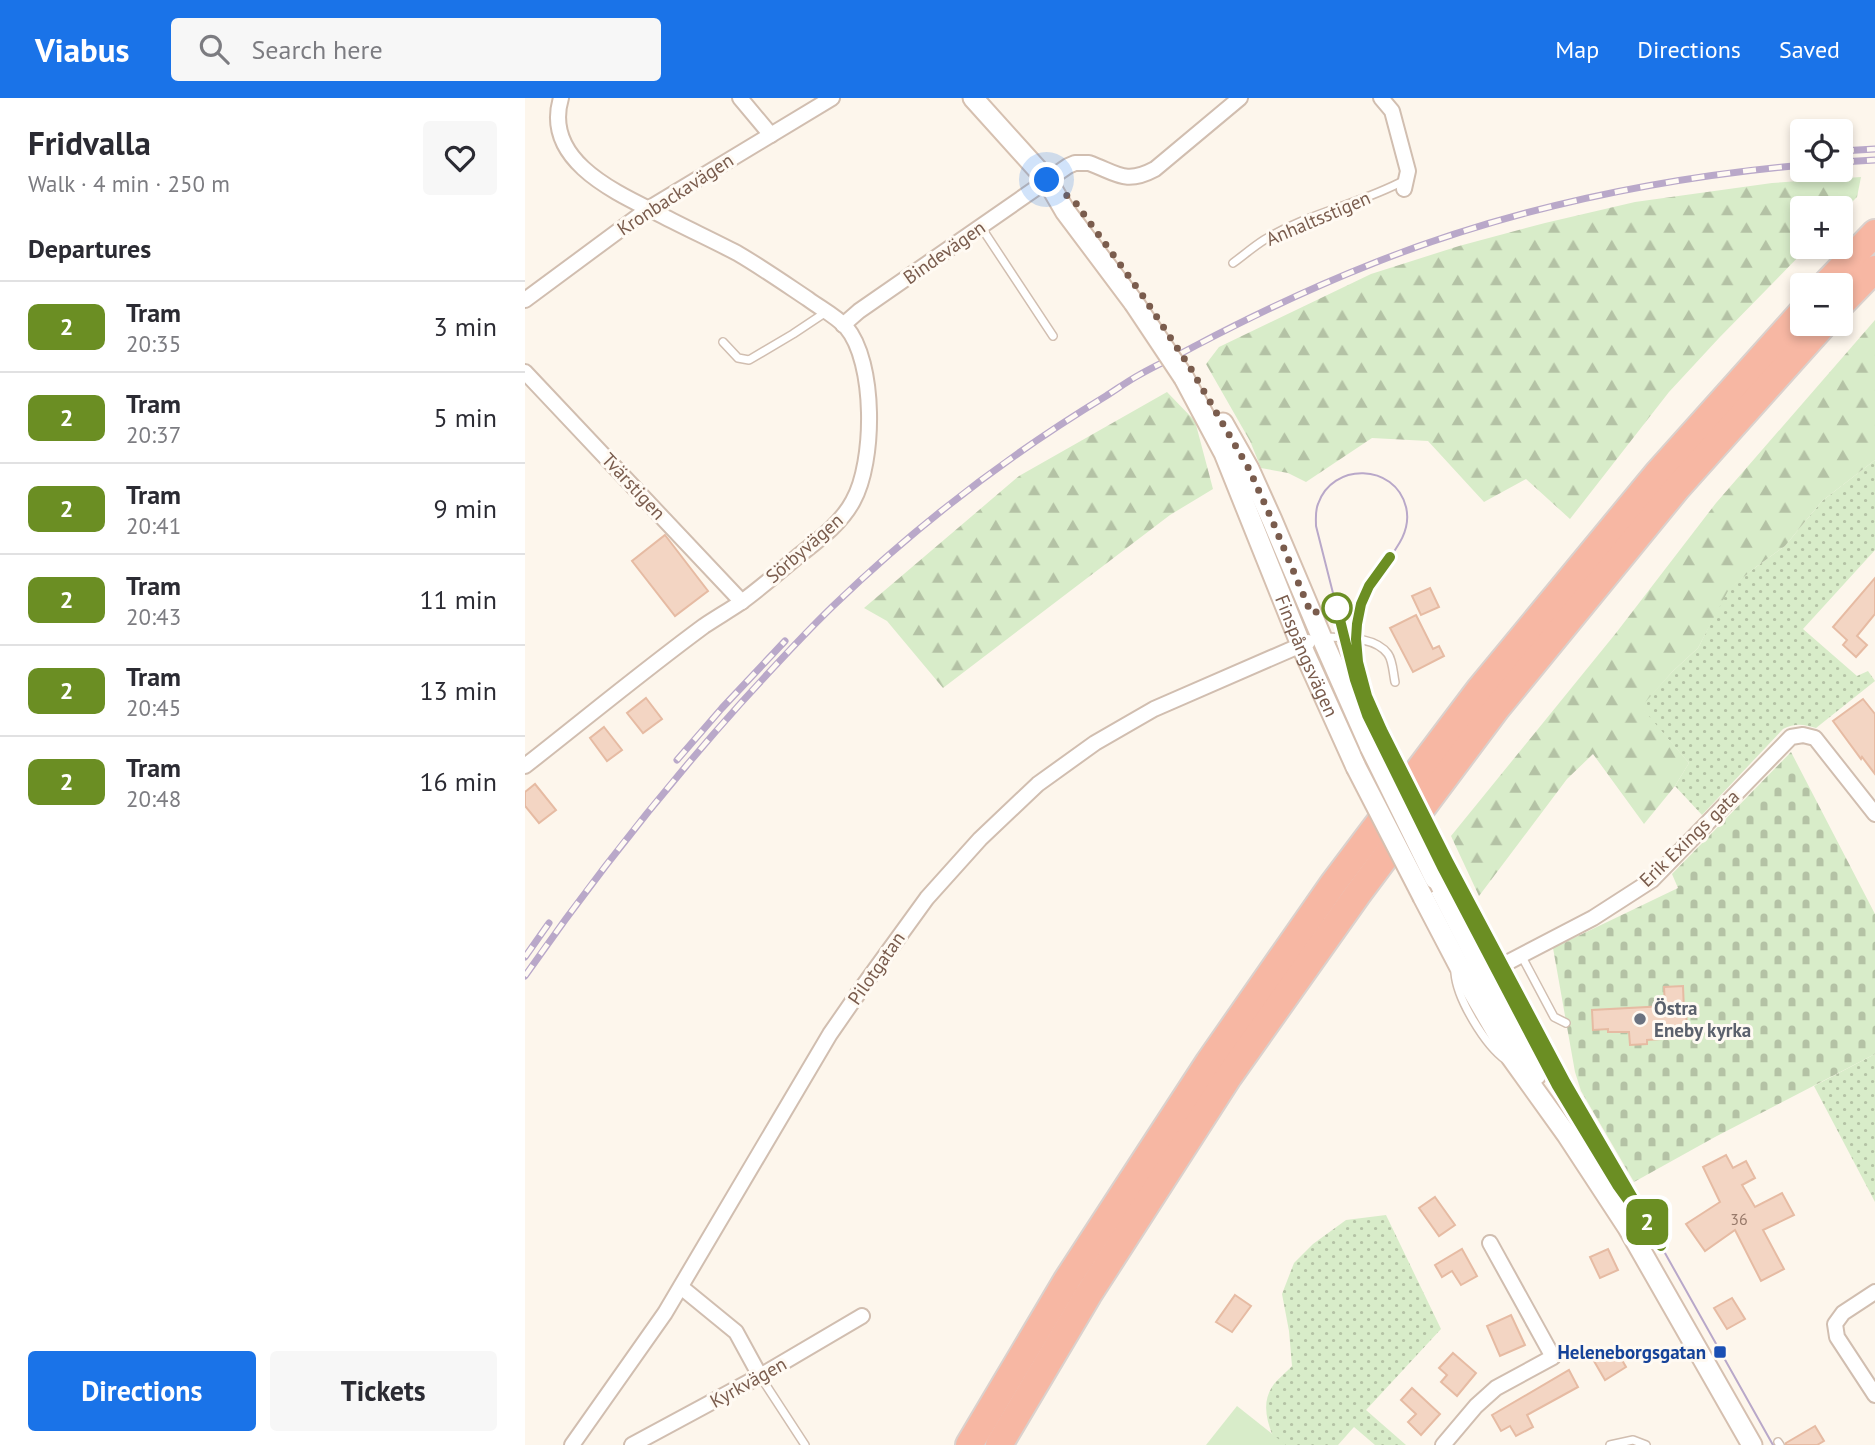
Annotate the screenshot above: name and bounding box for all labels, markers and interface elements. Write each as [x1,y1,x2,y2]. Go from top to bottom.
search box [171,18,661,81]
text: Viabus [35,28,129,71]
icon: search [195,30,233,68]
text: Search here [251,33,383,66]
text: Map [1555,34,1599,65]
text: Directions [1637,34,1741,65]
text: Saved [1779,34,1840,65]
map controls [1790,119,1853,336]
button: locate [1790,119,1853,182]
text: Fridvalla [28,121,151,164]
button: heart [423,121,497,195]
street label: Kronbackavägen [612,148,738,240]
your location [1029,162,1064,197]
text: Walk · 4 min · 250 m [28,169,230,198]
street label: Anhaltsstigen [1262,185,1374,251]
button: + [1790,196,1853,259]
street label: Bindevägen [898,215,990,289]
text: Departures [28,232,151,265]
button: − [1790,273,1853,336]
text: Tram [126,296,181,329]
text: 3 min [434,310,497,343]
text: 2 [60,311,73,342]
text: 20:35 [126,329,181,358]
text: Tram [126,387,181,420]
text: 5 min [434,401,497,434]
text: 2 [60,402,73,433]
text: 20:37 [126,420,181,449]
street label: Tvärstigen [597,447,671,525]
text: Tram [126,478,181,511]
text: 9 min [434,492,497,525]
text: 2 [60,493,73,524]
street label: Sörbyvägen [760,508,848,588]
text: 20:41 [126,511,181,540]
text: Tram [126,569,181,602]
text: 11 min [419,583,497,616]
text: 2 [60,584,73,615]
street label: Finspångsvägen [1270,591,1344,720]
unlabelled marker [1322,593,1352,623]
text: 20:43 [126,602,181,631]
text: Tram [126,660,181,693]
text: 13 min [419,674,497,707]
text: 2 [60,675,73,706]
text: 20:45 [126,693,181,722]
text: Tram [126,751,181,784]
text: 16 min [419,765,497,798]
text: 2 [60,766,73,797]
text: 20:48 [126,784,181,813]
street label: Erik Exings gata [1634,784,1744,892]
street label: Pilotgatan [842,927,910,1009]
place label: Östra Eneby kyrka [1654,996,1751,1042]
marker: Östra Eneby kyrka [1632,1011,1648,1027]
line badge: 2 [1624,1199,1670,1245]
text: 2 [1640,1206,1654,1237]
house number: 36 [1730,1209,1748,1229]
place label: Heleneborgsgatan [1557,1340,1706,1364]
marker: Heleneborgsgatan [1712,1344,1728,1360]
button: Directions [28,1351,256,1431]
button: Tickets [270,1351,497,1431]
street label: Kyrkvägen [706,1351,790,1413]

